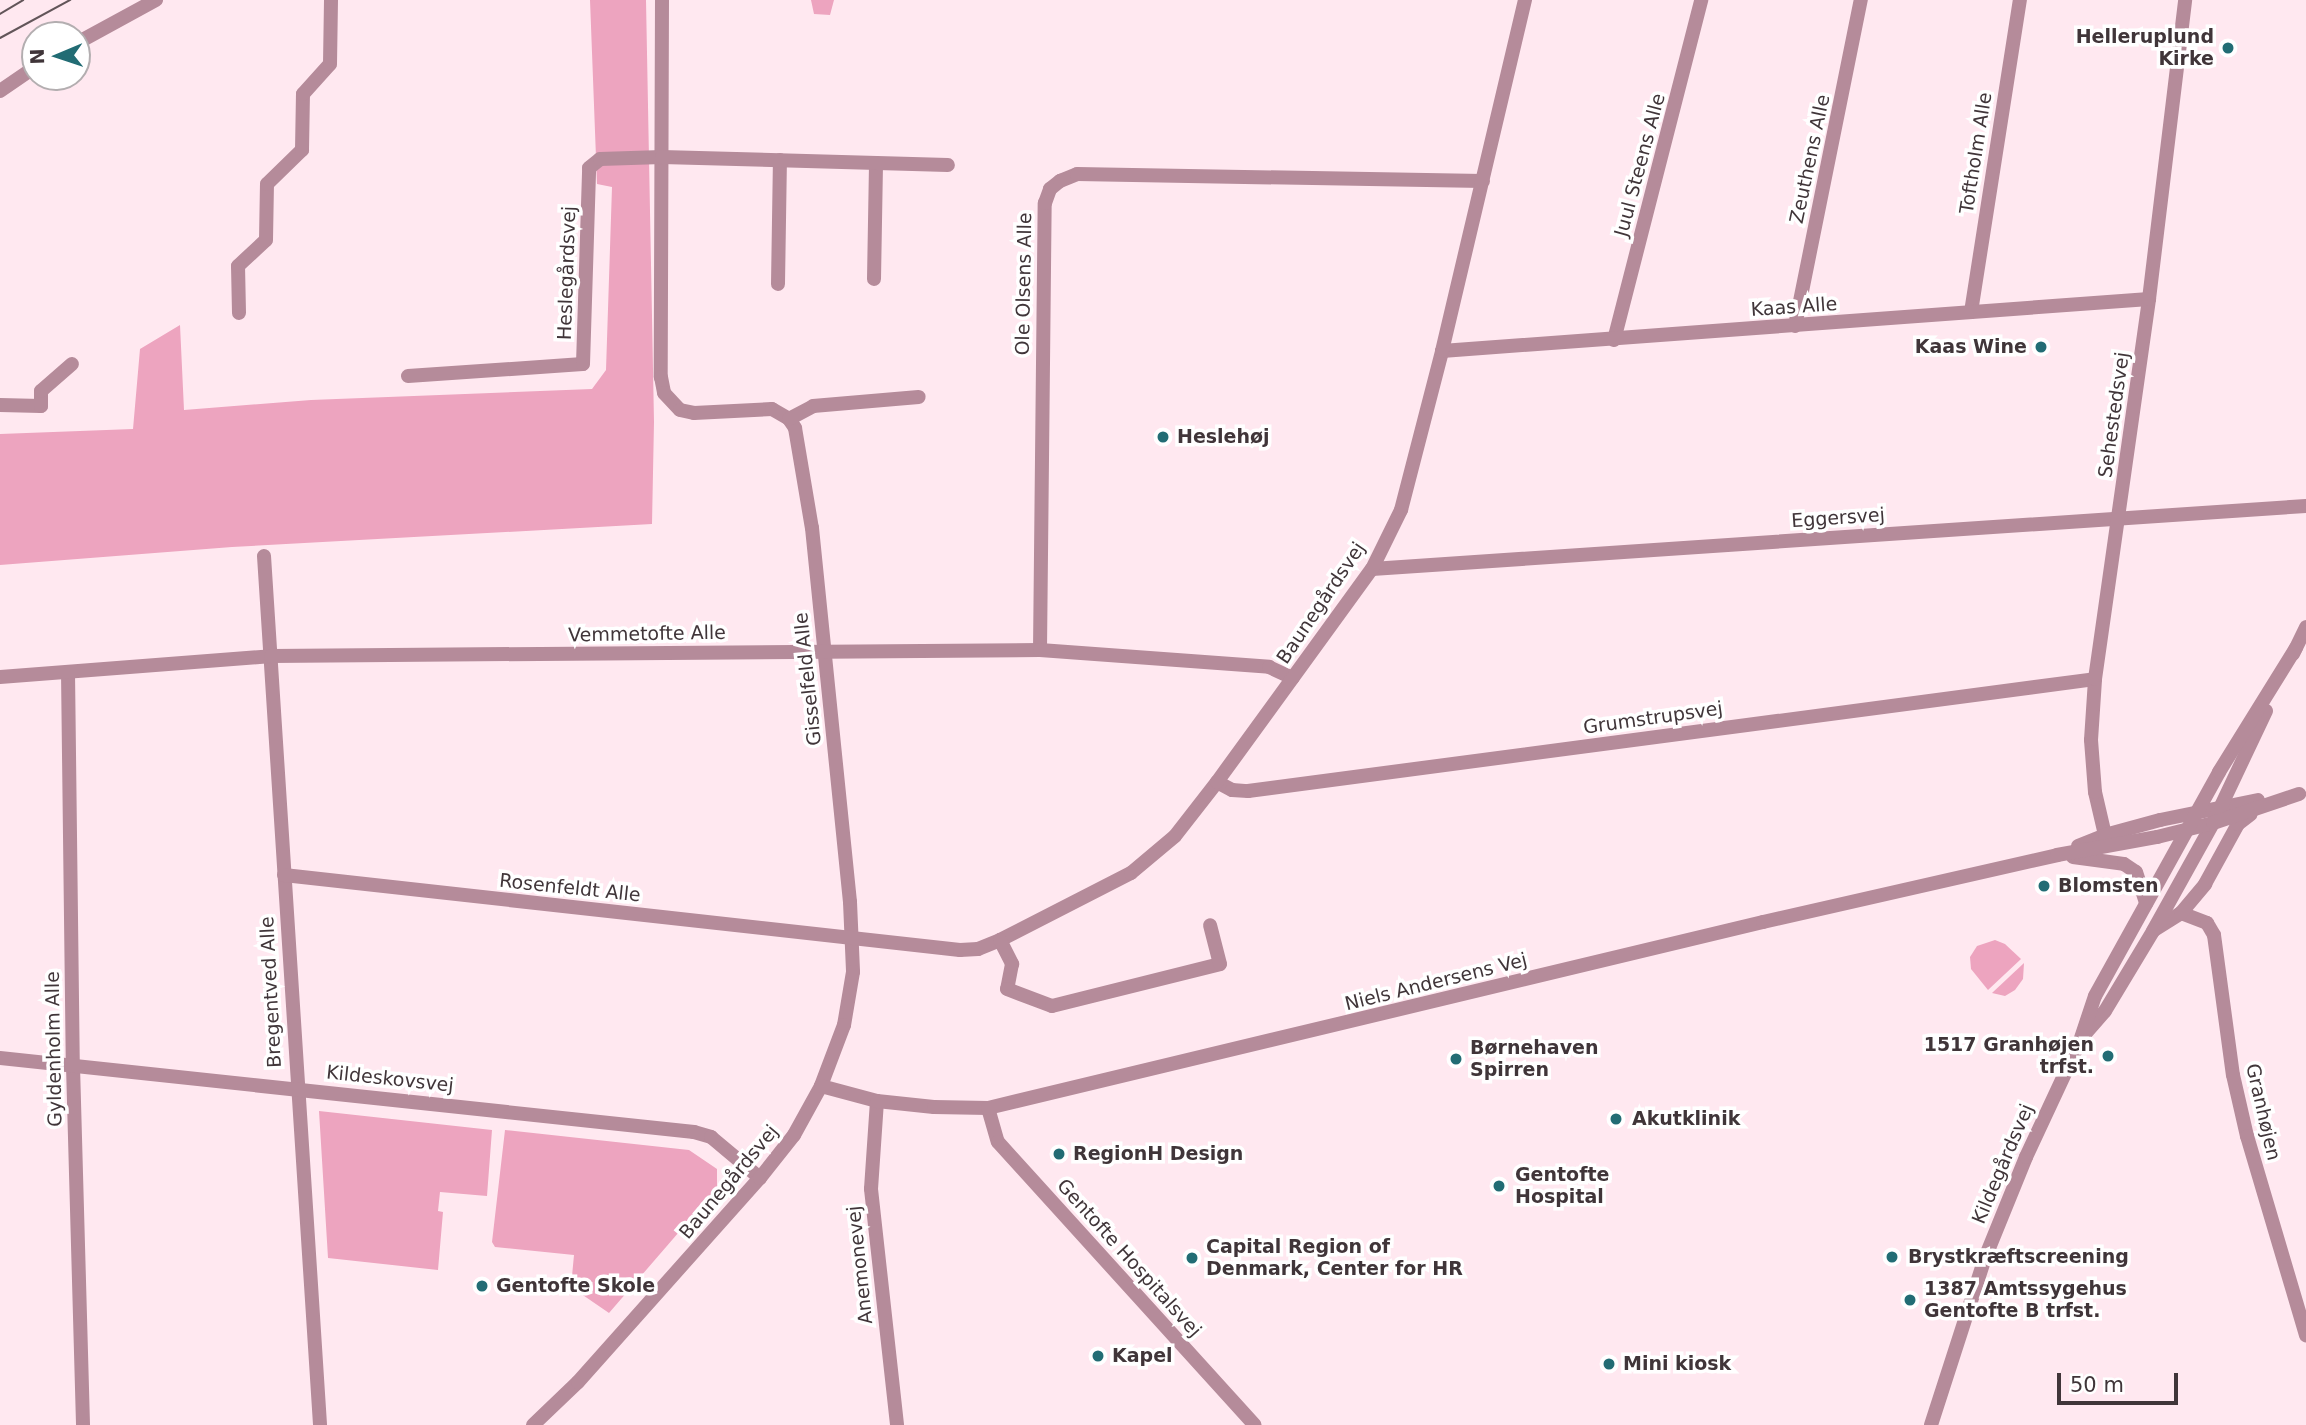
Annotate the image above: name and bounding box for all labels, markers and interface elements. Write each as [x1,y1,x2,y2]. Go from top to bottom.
north arrow [21,21,91,91]
place label: Helleruplund Kirke [2076,26,2214,70]
marker: Helleruplund Kirke [2220,40,2236,56]
text: N [26,48,48,65]
street label: Juul Steens Alle [1610,91,1670,239]
street label: Toftholm Alle [1955,91,1997,215]
street label: Zeuthens Alle [1785,92,1835,226]
street label: Heslegårdsvej [553,206,581,340]
street label: Ole Olsens Alle [1011,212,1037,356]
street label: Kaas Alle [1750,293,1838,321]
place label: Kaas Wine [1915,336,2027,358]
marker: Kaas Wine [2033,339,2049,355]
street label: Sehestedsvej [2094,351,2134,479]
place label: Heslehøj [1177,426,1270,448]
marker: Heslehøj [1155,429,1171,445]
street label: Eggersvej [1790,503,1886,533]
street label: Baunegårdsvej [1272,538,1370,668]
street label: Gisselfeld Alle [790,611,826,747]
street label: Vemmetofte Alle [568,621,726,647]
street label: Grumstrupsvej [1582,697,1724,739]
street label: Rosenfeldt Alle [498,869,642,907]
place label: Blomsten [2058,875,2159,897]
marker: Blomsten [2036,878,2052,894]
street label: Bregentved Alle [256,916,286,1068]
street label: Niels Andersens Vej [1342,948,1530,1016]
street label: Gyldenholm Alle [41,971,67,1127]
place label: 1517 Granhøjen trfst. [1924,1034,2094,1078]
place label: Børnehaven Spirren [1470,1037,1598,1081]
marker: 1517 Granhøjen trfst. [2100,1048,2116,1064]
marker: Børnehaven Spirren [1448,1051,1464,1067]
street label: Kildeskovsvej [325,1061,455,1097]
street label: Granhøjen [2241,1061,2285,1163]
street label: Kildegårdsvej [1967,1101,2039,1227]
place label: Akutklinik [1632,1108,1740,1130]
marker: Akutklinik [1606,1109,1626,1129]
street label: Baunegårdsvej [675,1120,783,1244]
place label: RegionH Design [1073,1143,1243,1165]
marker: RegionH Design [1051,1146,1067,1162]
place label: Gentofte Hospital [1515,1164,1609,1208]
street label: Gentofte Hospitalsvej [1052,1174,1206,1342]
marker: Gentofte Hospital [1489,1176,1509,1196]
street label: Anemonevej [842,1205,878,1325]
place label: Capital Region of Denmark, Center for HR [1206,1236,1463,1280]
place label: Brystkræftscreening [1908,1246,2129,1268]
marker: Brystkræftscreening [1882,1247,1902,1267]
marker: Capital Region of Denmark, Center for HR [1184,1250,1200,1266]
place label: Gentofte Skole [496,1275,655,1297]
marker: Gentofte Skole [474,1278,490,1294]
place label: 1387 Amtssygehus Gentofte B trfst. [1924,1278,2127,1322]
marker: 1387 Amtssygehus Gentofte B trfst. [1902,1292,1918,1308]
place label: Kapel [1112,1345,1173,1367]
marker: Kapel [1090,1348,1106,1364]
place label: Mini kiosk [1623,1353,1731,1375]
marker: Mini kiosk [1601,1356,1617,1372]
scale bar [2061,1358,2182,1402]
text: 50 m [2070,1373,2124,1397]

